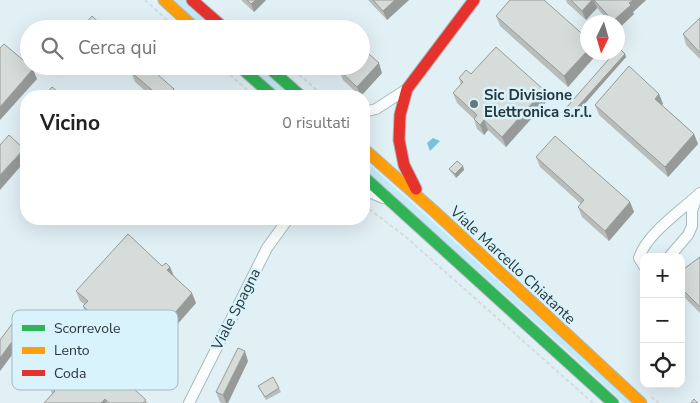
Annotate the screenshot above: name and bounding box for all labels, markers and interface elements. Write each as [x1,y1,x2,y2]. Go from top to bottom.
north arrow [580,15,625,60]
search box [20,20,370,75]
icon: search [38,34,66,62]
text: Cerca qui [78,35,157,61]
place label: Sic Divisione Elettronica s.r.l. [484,85,592,122]
marker: Sic Divisione Elettronica s.r.l. [468,98,480,110]
text: Vicino [40,109,100,137]
text: 0 risultati [282,112,350,134]
street label: Viale Marcello Chiatante [445,201,580,328]
map controls [640,253,685,388]
button: + [640,253,685,298]
street label: Viale Spagna [206,265,265,354]
button: − [640,298,685,343]
legend [12,310,178,390]
text: Scorrevole [54,319,120,338]
text: Lento [54,341,90,360]
button: locate [640,343,685,388]
text: Coda [54,364,86,383]

